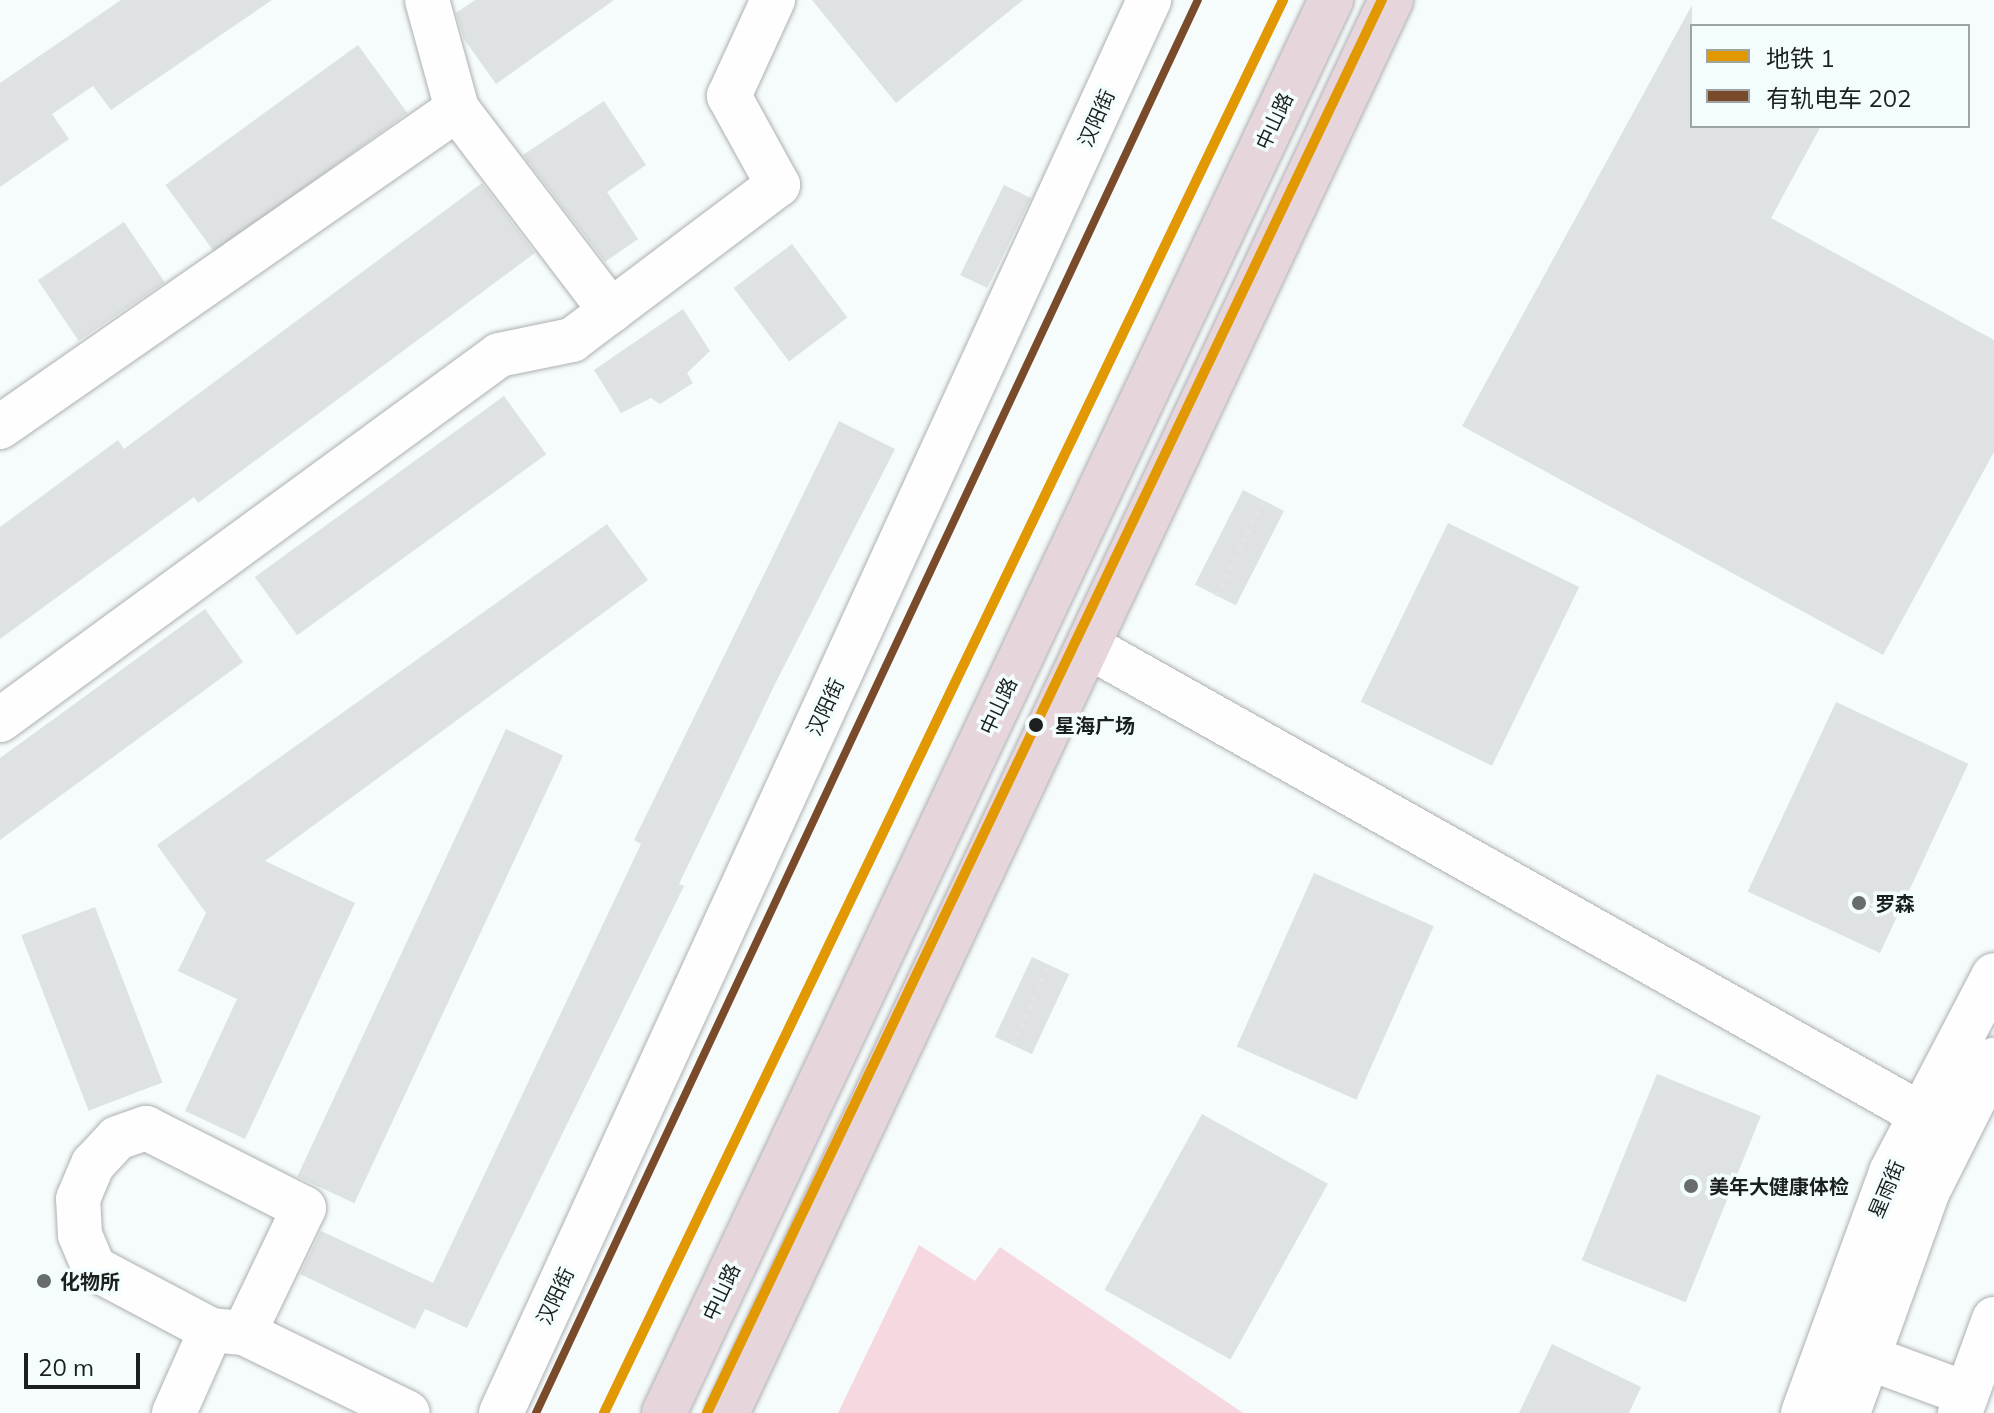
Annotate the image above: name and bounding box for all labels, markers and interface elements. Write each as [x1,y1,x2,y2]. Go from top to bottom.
legend [1690,24,1970,128]
text: 地铁 1 [1766,43,1835,73]
text: 有轨电车 202 [1766,83,1911,113]
street label: 汉阳街 [1073,86,1119,150]
street label: 中山路 [1250,89,1298,153]
street label: 中山路 [974,674,1022,738]
street label: 汉阳街 [801,675,849,739]
marker: 星海广场 [1024,713,1048,737]
place label: 星海广场 [1055,713,1135,737]
place label: 罗森 [1875,891,1915,915]
marker: 罗森 [1850,894,1868,912]
street label: 星雨街 [1863,1157,1909,1221]
place label: 美年大健康体检 [1709,1174,1849,1198]
marker: 美年大健康体检 [1680,1175,1702,1197]
street label: 中山路 [697,1260,745,1324]
street label: 汉阳街 [531,1264,579,1328]
place label: 化物所 [60,1269,120,1293]
marker: 化物所 [35,1272,53,1290]
scale bar [28,1337,144,1387]
text: 20 m [38,1352,94,1382]

